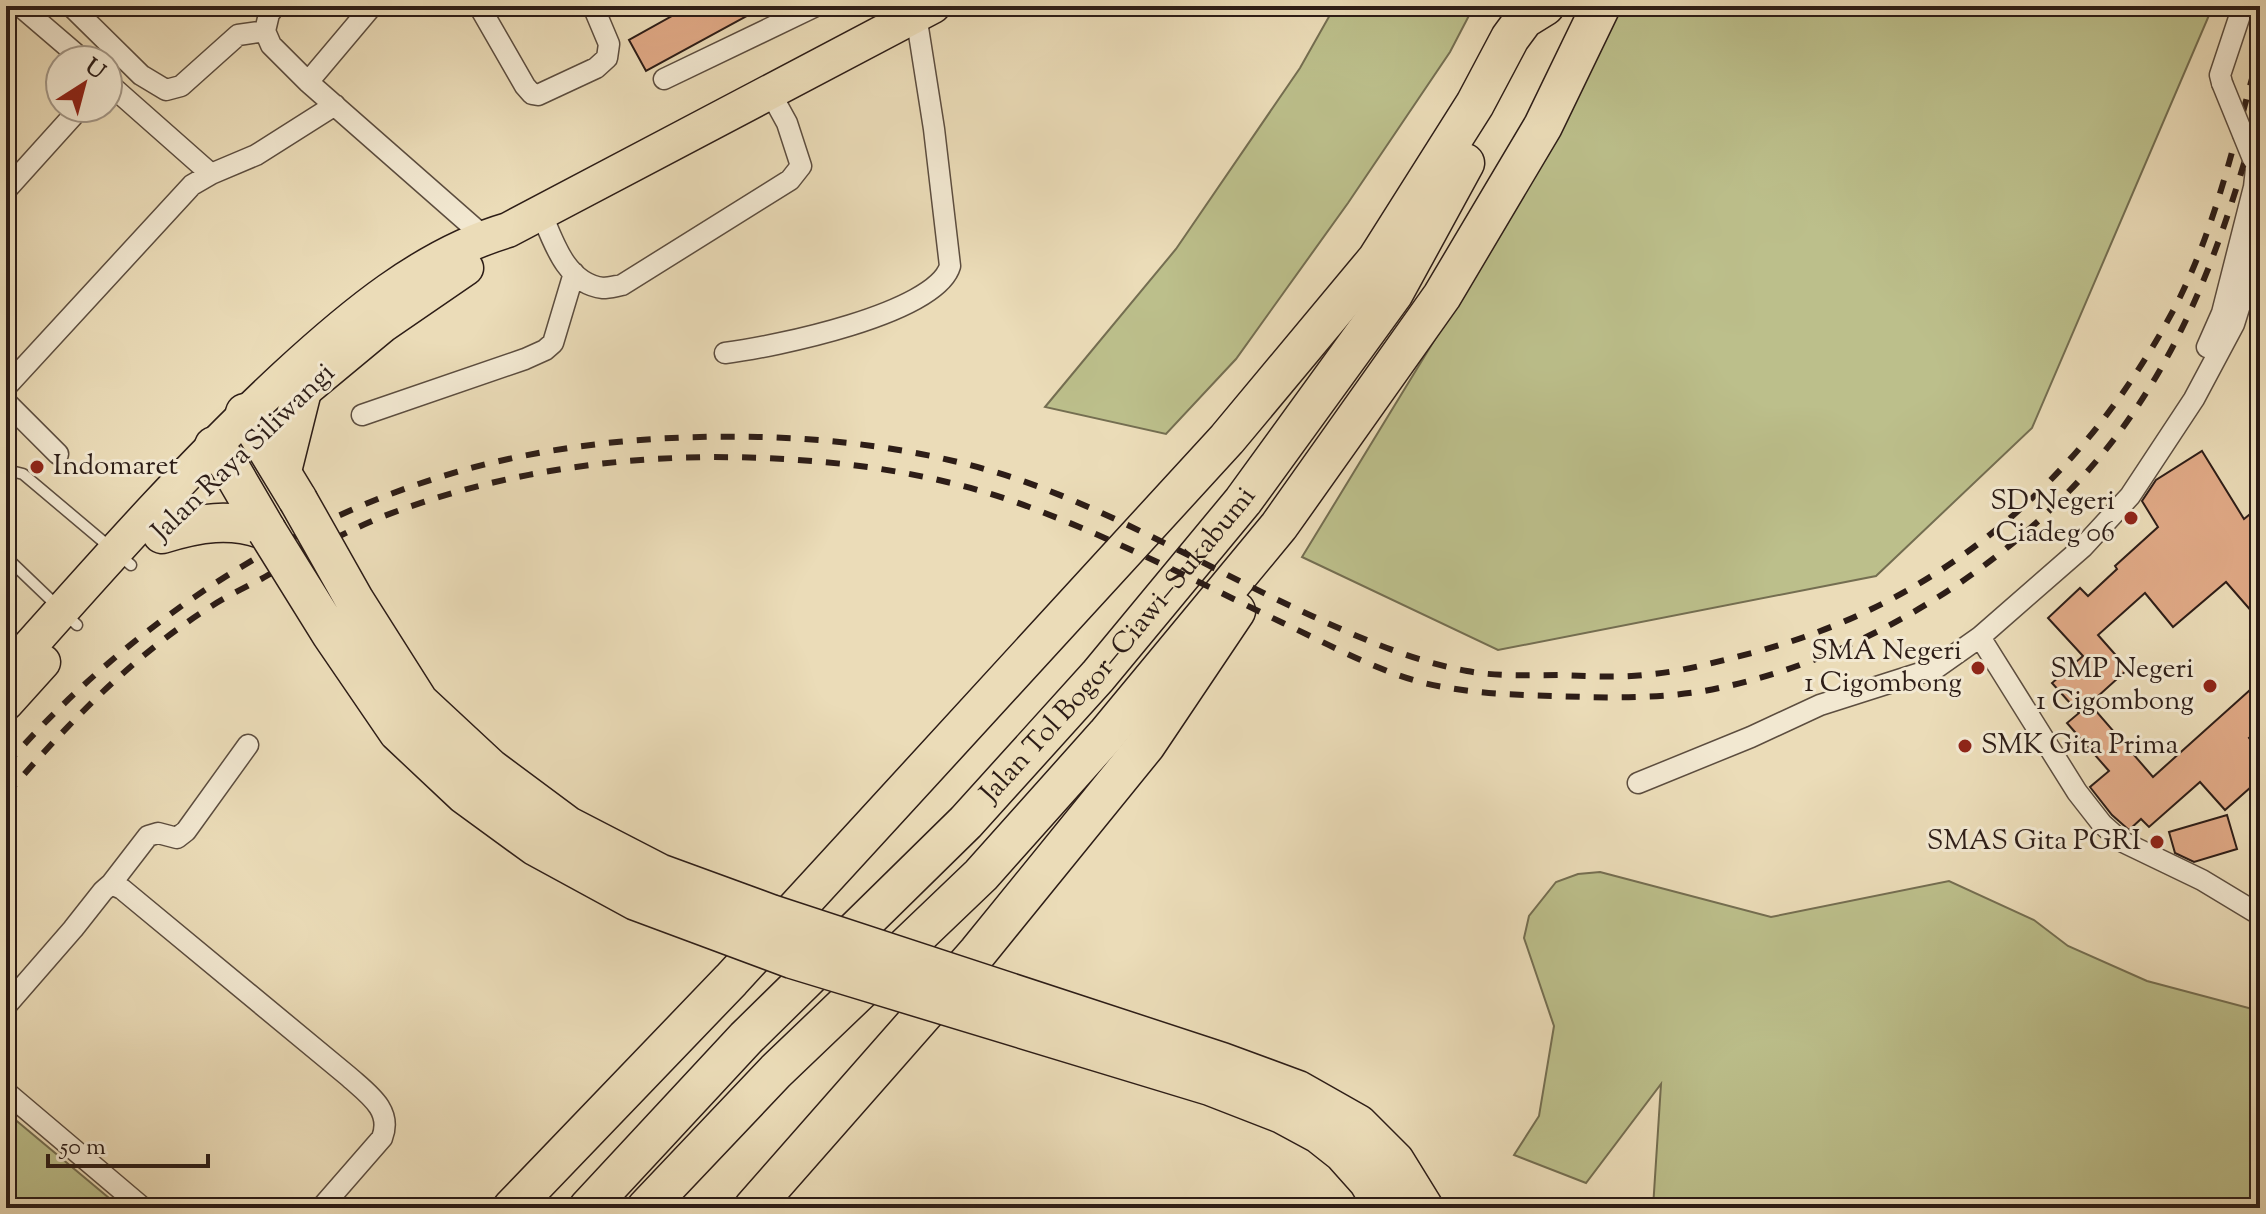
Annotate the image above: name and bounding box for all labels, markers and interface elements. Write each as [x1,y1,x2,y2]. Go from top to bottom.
north arrow [44,44,124,124]
text: U [77,52,111,88]
street label: Jalan Raya Siliwangi [142,355,345,553]
place label: Indomaret [53,447,178,487]
marker: Indomaret [28,458,46,476]
street label: Jalan Tol Bogor–Ciawi–Sukabumi [970,479,1266,814]
place label: SD Negeri Ciadeg 06 [1990,482,2115,554]
marker: SD Negeri Ciadeg 06 [2122,509,2140,527]
place label: SMA Negeri 1 Cigombong [1804,632,1962,704]
place label: SMP Negeri 1 Cigombong [2036,650,2194,722]
marker: SMA Negeri 1 Cigombong [1969,659,1987,677]
marker: SMP Negeri 1 Cigombong [2201,677,2219,695]
place label: SMK Gita Prima [1981,726,2178,766]
marker: SMK Gita Prima [1956,737,1974,755]
place label: SMAS Gita PGRI [1927,822,2141,862]
marker: SMAS Gita PGRI [2148,833,2166,851]
scale bar [48,1118,208,1168]
text: 50 m [58,1131,106,1165]

